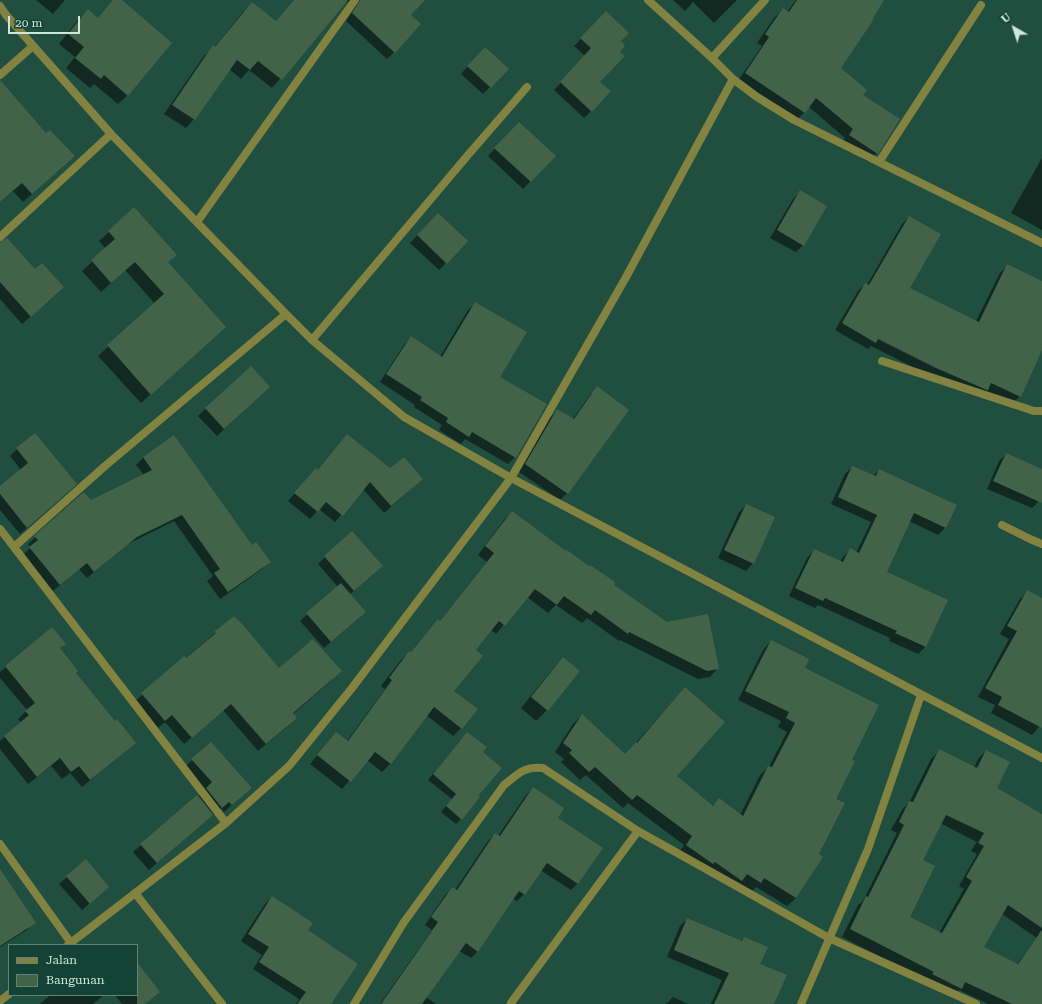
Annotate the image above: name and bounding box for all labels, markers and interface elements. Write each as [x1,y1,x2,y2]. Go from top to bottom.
scale bar [10,8,82,34]
north arrow [994,8,1034,48]
text: U [999,11,1014,26]
text: 20 m [15,16,42,30]
legend [8,944,138,996]
text: Jalan [46,953,77,967]
text: Bangunan [46,973,105,987]

